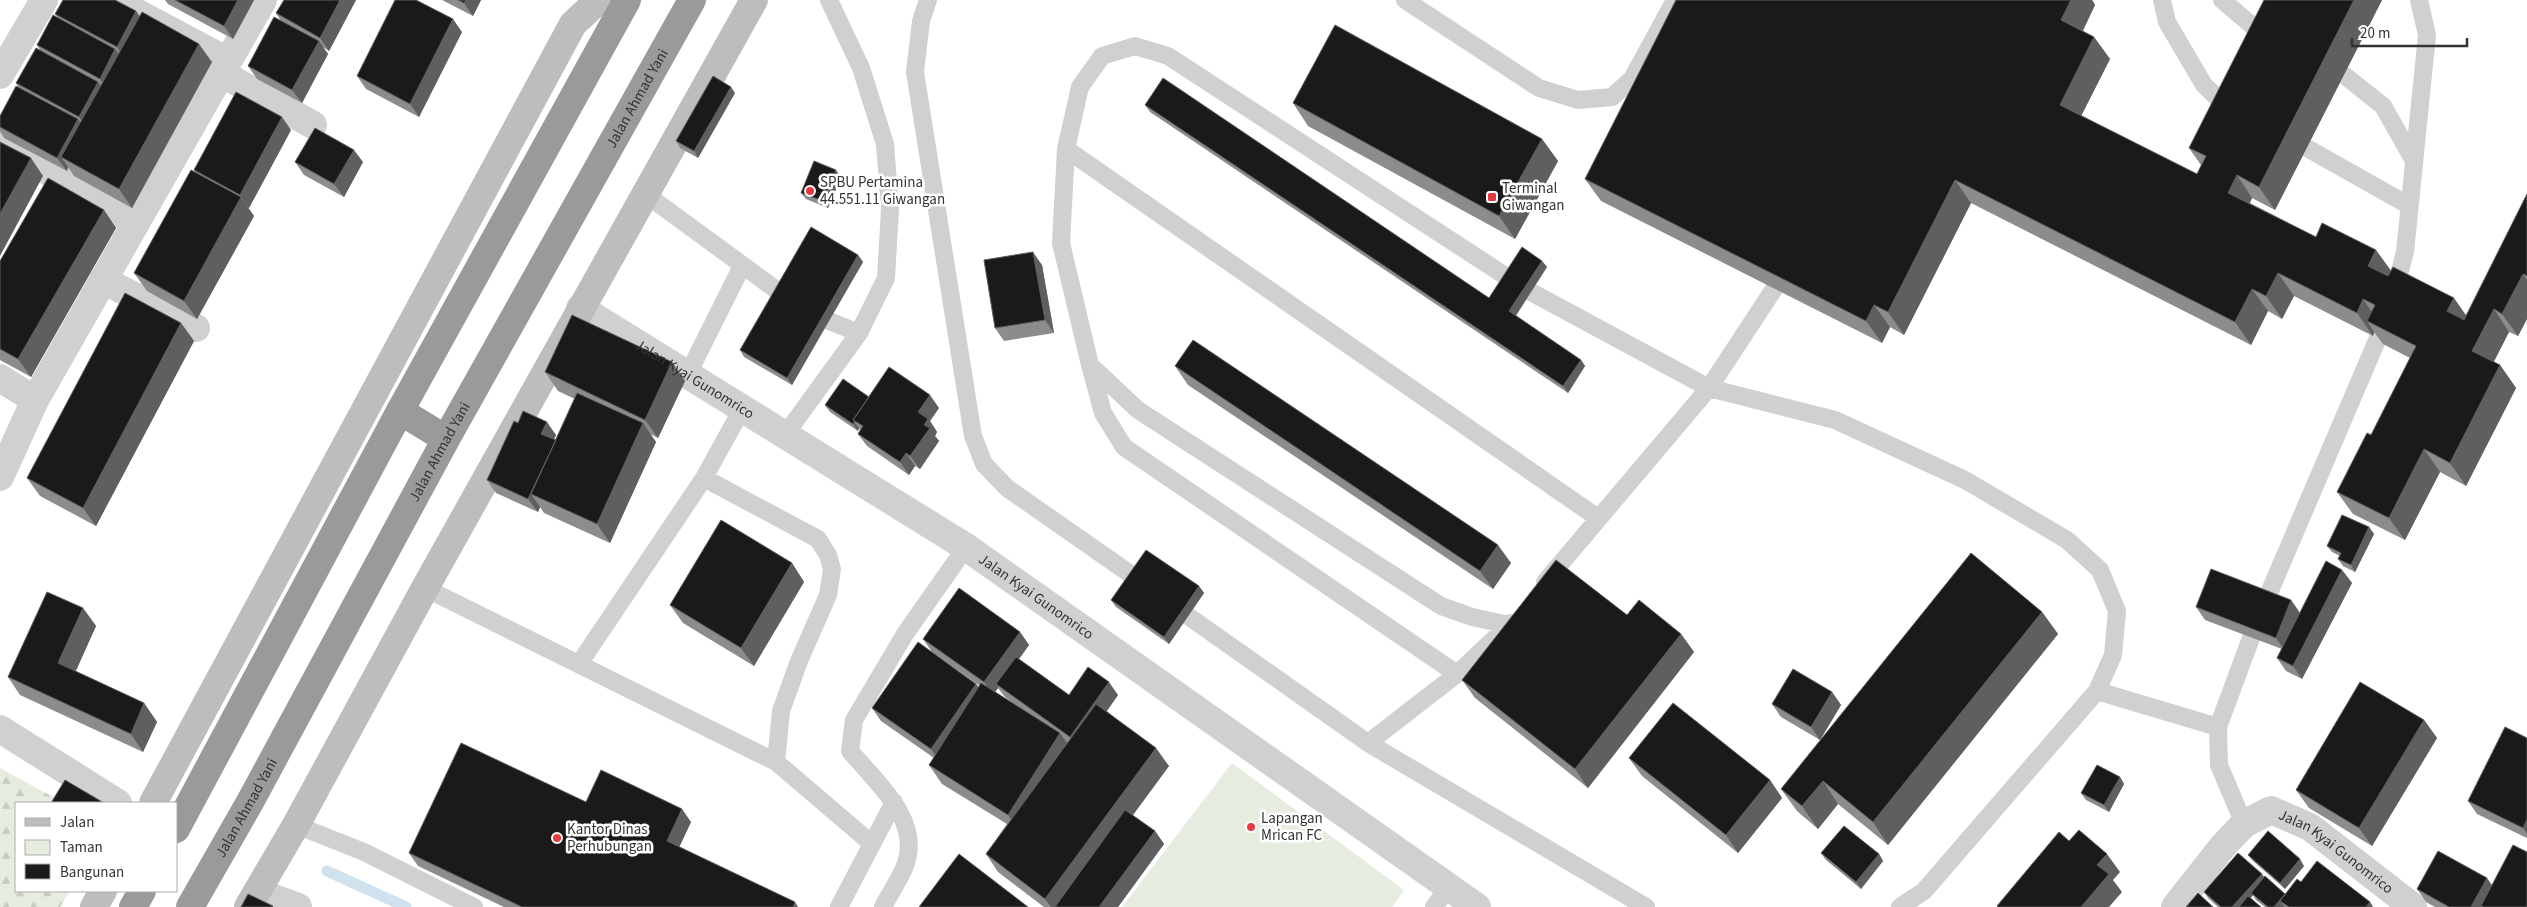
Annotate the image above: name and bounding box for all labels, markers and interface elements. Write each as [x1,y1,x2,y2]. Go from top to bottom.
scale bar [2352,15,2467,47]
text: 20 m [2360,23,2390,44]
street label: Jalan Ahmad Yani [601,45,674,152]
place label: SPBU Pertamina 44.551.11 Giwangan [820,172,945,210]
place label: Terminal Giwangan [1502,178,1564,216]
marker: SPBU Pertamina 44.551.11 Giwangan [804,185,816,197]
marker: Terminal Giwangan [1486,191,1498,203]
street label: Jalan Kyai Gunomrico [631,335,758,424]
street label: Jalan Ahmad Yani [404,398,476,506]
street label: Jalan Kyai Gunomrico [974,549,1098,645]
street label: Jalan Ahmad Yani [210,755,283,862]
legend [15,802,178,892]
street label: Jalan Kyai Gunomrico [2275,805,2398,899]
place label: Lapangan Mrican FC [1261,808,1323,846]
text: Jalan [60,812,94,833]
place label: Kantor Dinas Perhubungan [567,819,652,857]
marker: Lapangan Mrican FC [1245,821,1257,833]
marker: Kantor Dinas Perhubungan [551,832,563,844]
text: Taman [60,837,103,858]
text: Bangunan [60,862,124,883]

